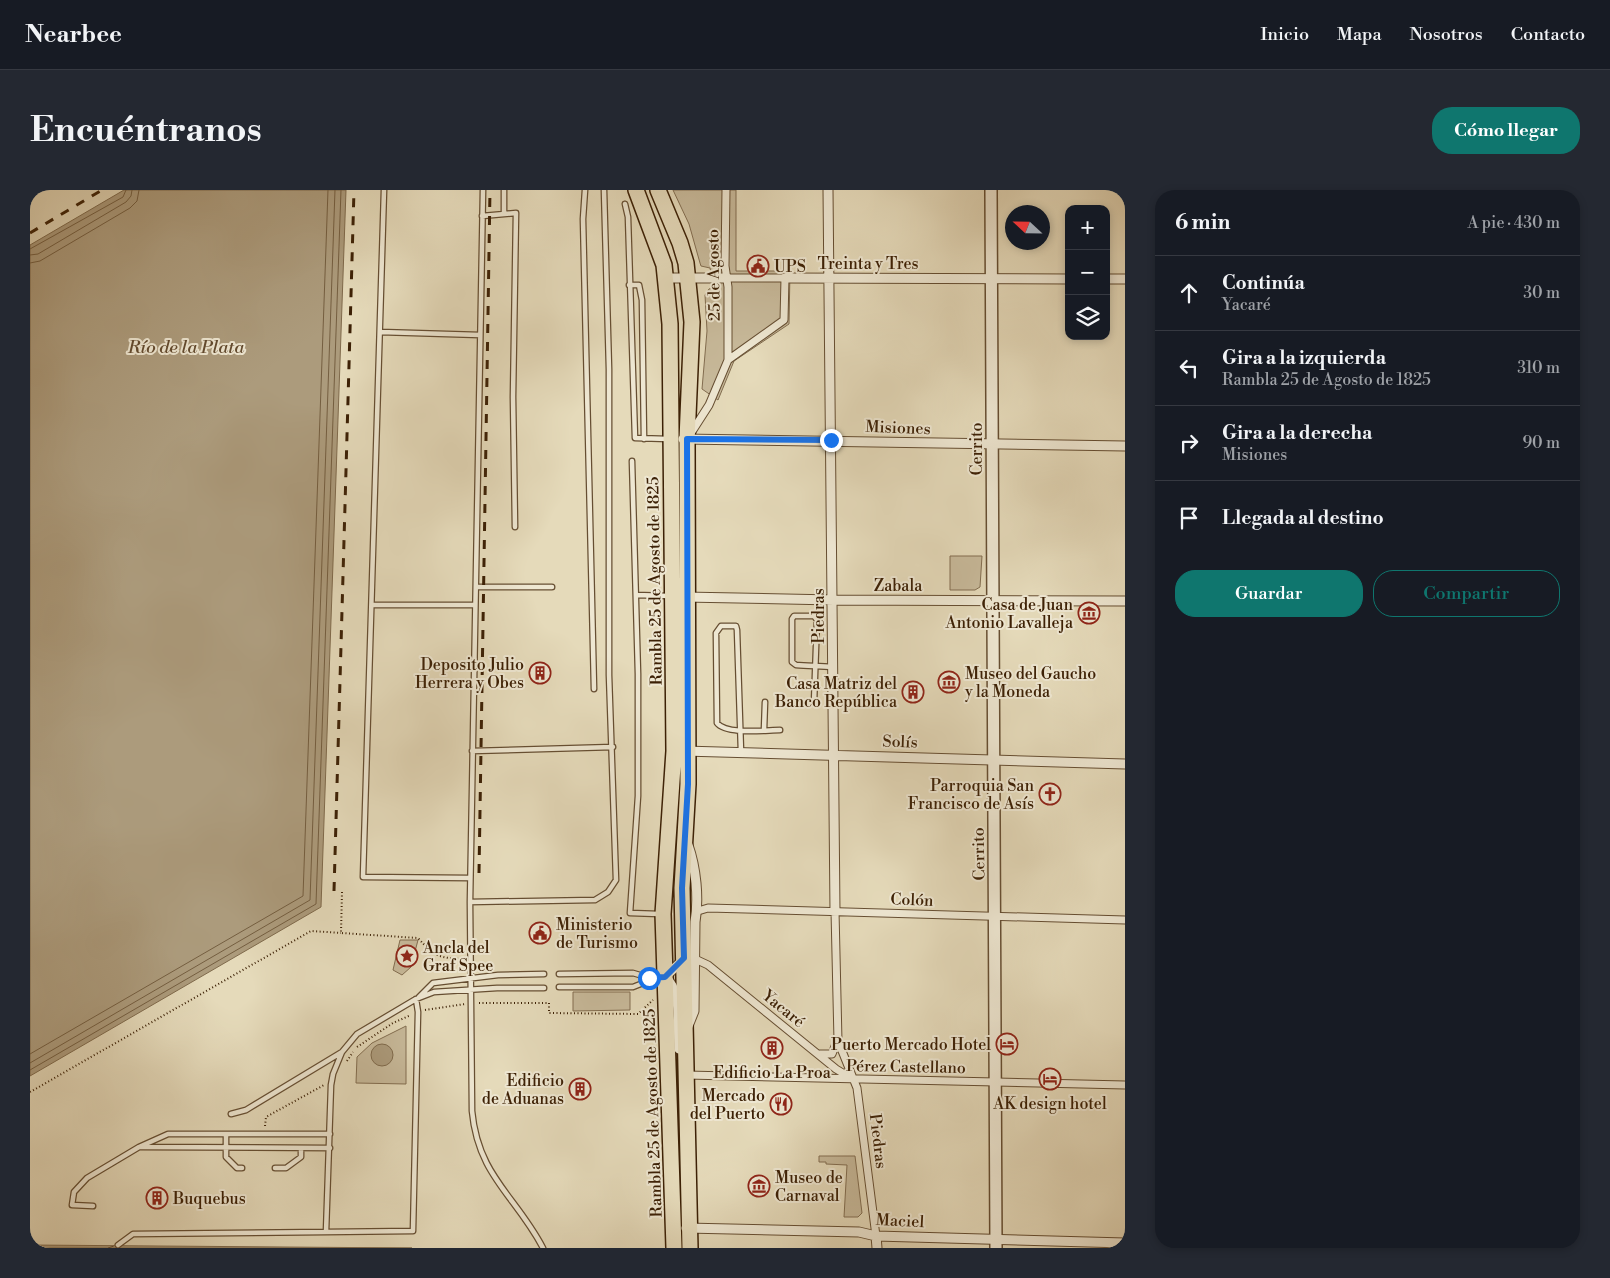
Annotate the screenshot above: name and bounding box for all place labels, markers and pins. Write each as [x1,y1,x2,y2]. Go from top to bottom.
public building icon: UPS [746,254,770,278]
place label: UPS [774,257,806,277]
place label: Casa de Juan Antonio Lavalleja [944,595,1074,633]
museum icon: Casa de Juan Antonio Lavalleja [1077,601,1101,625]
place label: Deposito Julio Herrera y Obes [415,655,524,693]
building icon: Deposito Julio Herrera y Obes [528,661,552,685]
place label: Museo del Gaucho y la Moneda [964,664,1096,702]
museum icon: Museo del Gaucho y la Moneda [937,670,961,694]
place label: Casa Matriz del Banco República [774,674,898,712]
building icon: Casa Matriz del Banco República [901,680,925,704]
place label: Parroquia San Francisco de Asís [908,776,1034,814]
church icon: Parroquia San Francisco de Asís [1038,782,1062,806]
place label: Ministerio de Turismo [556,915,638,953]
public building icon: Ministerio de Turismo [528,921,552,945]
place label: Ancla del Graf Spee [422,938,493,976]
place icon: Ancla del Graf Spee [395,944,419,968]
hotel icon: Puerto Mercado Hotel [995,1032,1019,1056]
place label: Puerto Mercado Hotel [831,1035,991,1055]
building icon: Edificio La Proa [760,1036,784,1060]
place label: Edificio La Proa [713,1063,832,1083]
hotel icon: AK design hotel [1038,1067,1062,1091]
place label: Edificio de Aduanas [482,1071,564,1109]
building icon: Edificio de Aduanas [568,1077,592,1101]
place label: Mercado del Puerto [690,1086,765,1124]
restaurant icon: Mercado del Puerto [769,1092,793,1116]
place label: AK design hotel [992,1094,1107,1114]
place label: Museo de Carnaval [775,1168,843,1206]
museum icon: Museo de Carnaval [747,1174,771,1198]
building icon: Buquebus [145,1186,169,1210]
place label: Buquebus [172,1189,246,1209]

